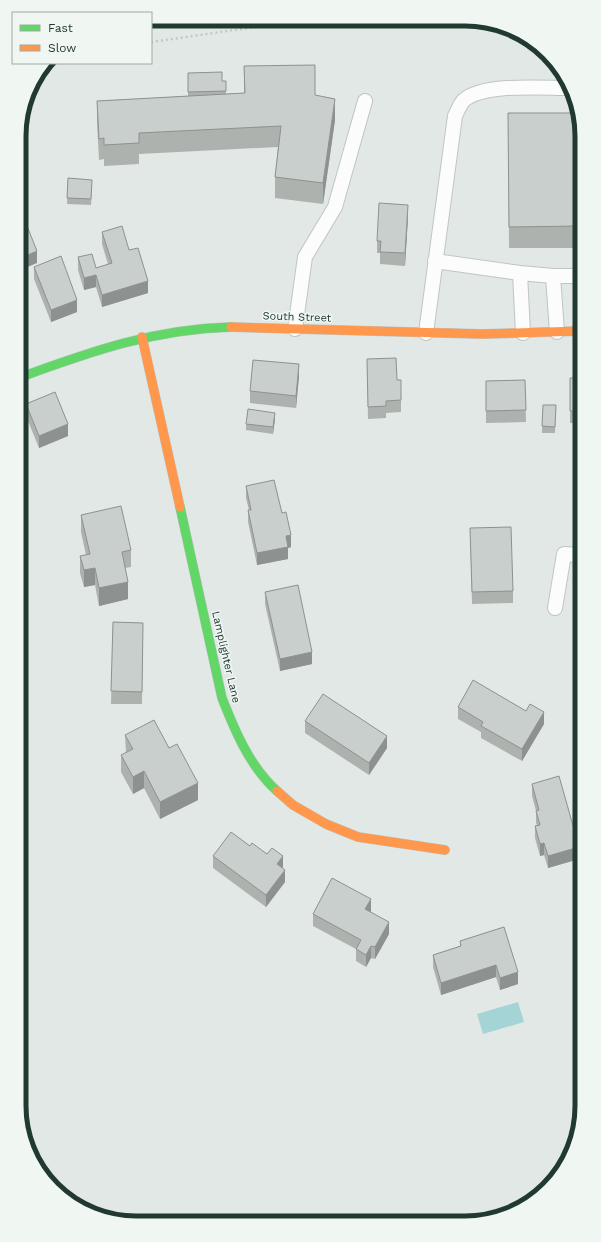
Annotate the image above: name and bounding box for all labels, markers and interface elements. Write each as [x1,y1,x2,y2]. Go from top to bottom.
legend [12,12,152,64]
text: Fast [48,21,73,35]
text: Slow [48,41,76,55]
street label: South Street [262,309,332,325]
street label: Lamplighter Lane [209,610,243,704]

